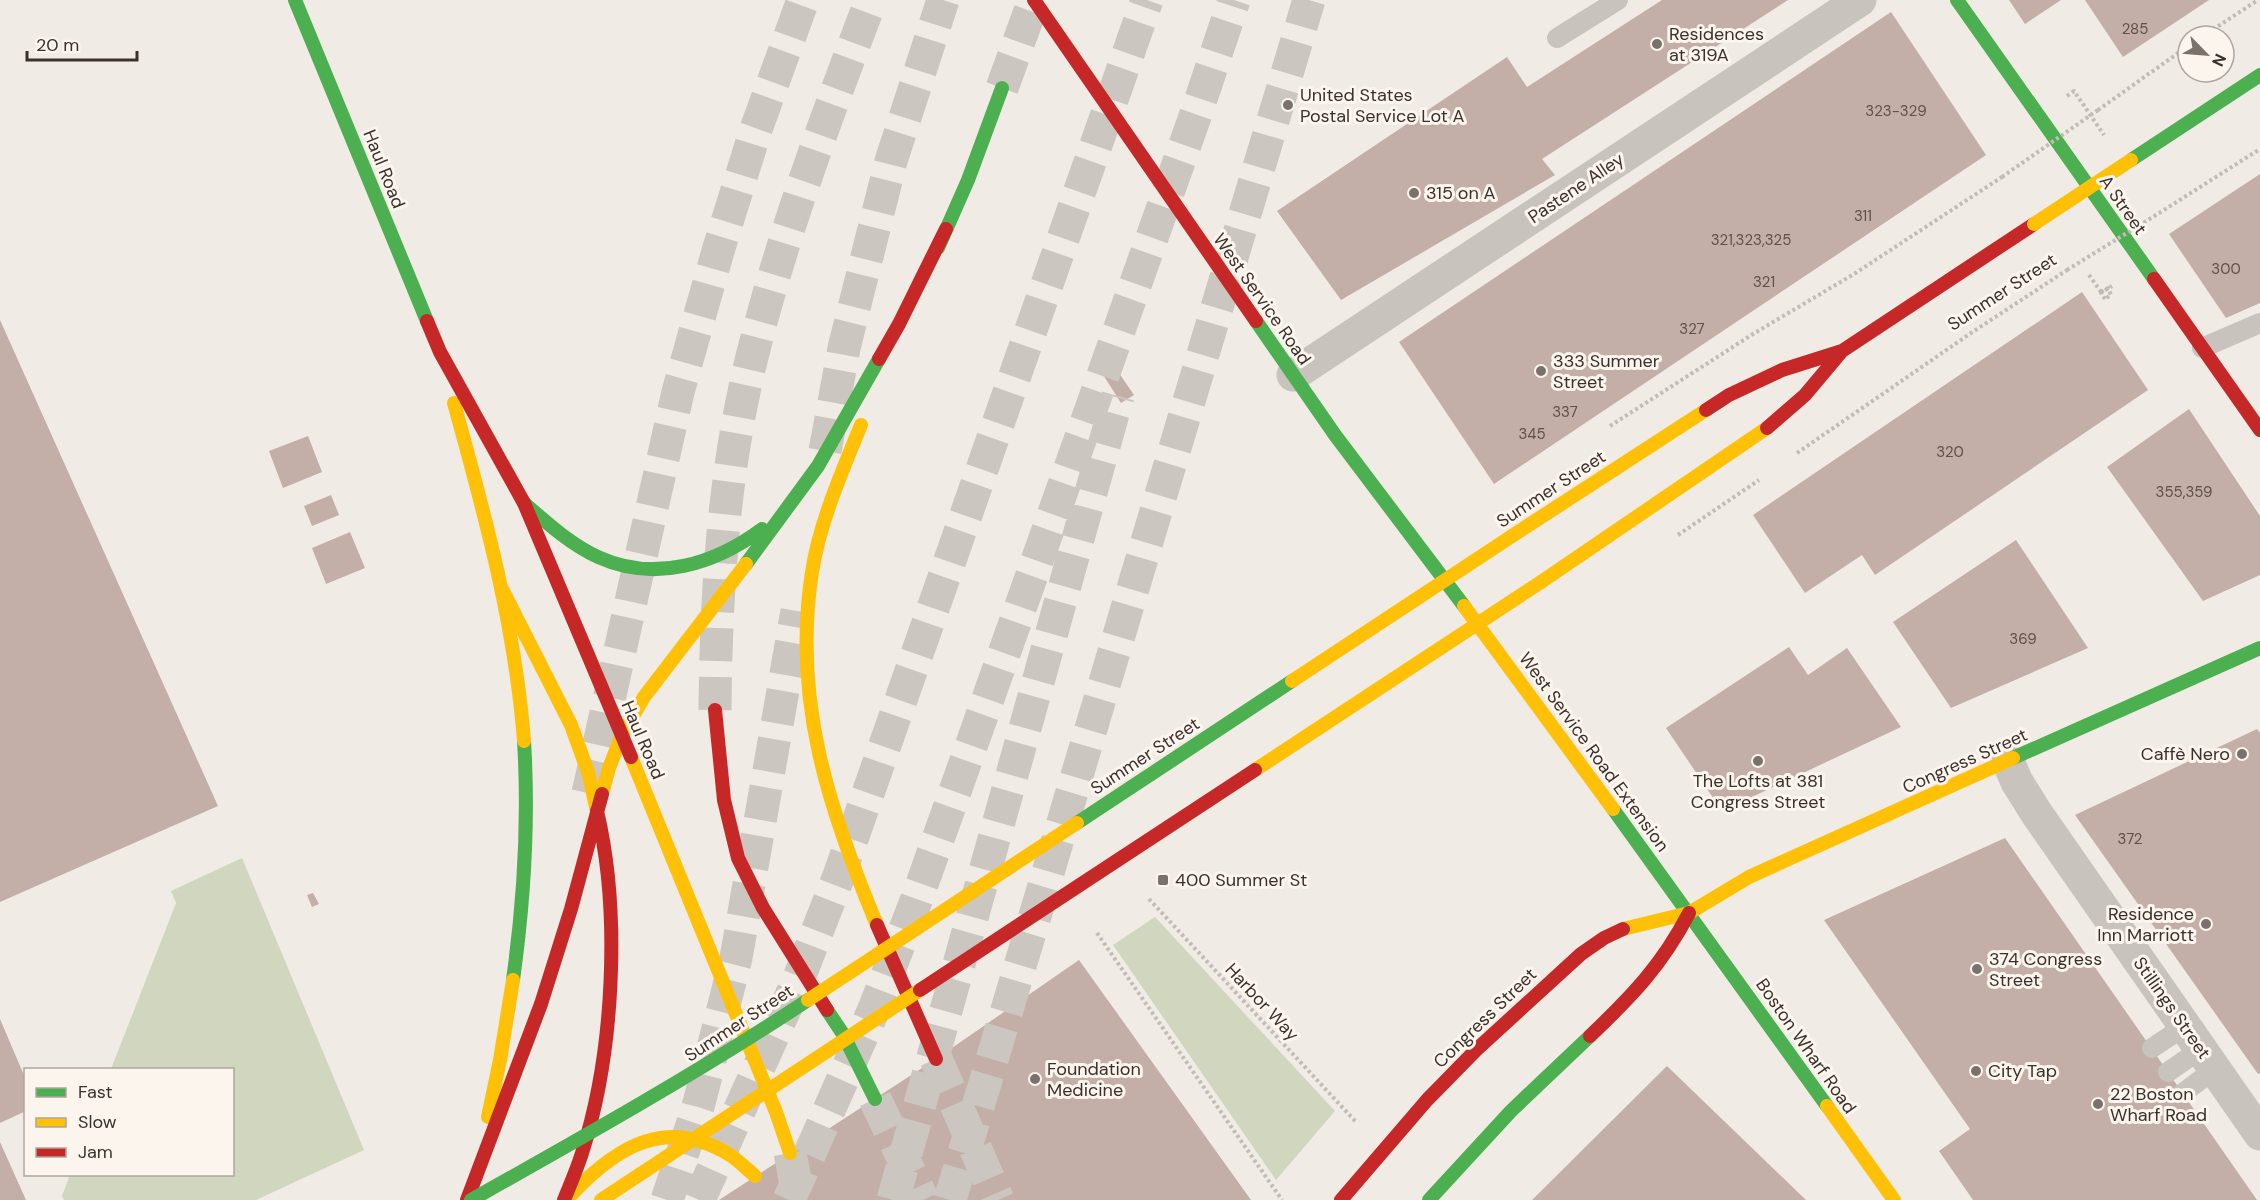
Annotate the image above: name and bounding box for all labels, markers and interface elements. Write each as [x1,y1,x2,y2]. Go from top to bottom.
house number: 285 [2122,19,2148,39]
place label: Residences at 319A [1669,22,1764,67]
scale bar [27,24,136,62]
north arrow [2176,24,2236,84]
text: 20 m [36,33,79,57]
marker: Residences at 319A [1650,37,1664,51]
text: N [2207,50,2231,70]
place label: United States Postal Service Lot A [1300,83,1465,128]
marker: United States Postal Service Lot A [1281,98,1295,112]
house number: 323-329 [1865,101,1927,121]
street label: Haul Road [357,126,411,212]
street label: Pastene Alley [1523,147,1629,229]
street label: A Street [2094,170,2152,240]
place label: 315 on A [1426,181,1496,205]
marker: 315 on A [1407,186,1421,200]
house number: 311 [1854,206,1872,226]
street label: West Service Road [1208,228,1316,370]
house number: 321,323,325 [1711,230,1791,250]
street label: Summer Street [1943,248,2061,336]
house number: 300 [2211,259,2241,279]
house number: 321 [1753,272,1775,292]
house number: 327 [1679,319,1705,339]
place label: 333 Summer Street [1553,349,1660,394]
marker: 333 Summer Street [1534,364,1548,378]
house number: 337 [1552,402,1578,422]
house number: 345 [1518,424,1546,444]
house number: 320 [1936,442,1964,462]
street label: Summer Street [1492,445,1610,533]
house number: 355,359 [2156,482,2212,502]
house number: 369 [2009,629,2037,649]
street label: West Service Road Extension [1513,647,1675,857]
street label: Haul Road [616,697,670,783]
street label: Summer Street [1086,712,1204,800]
street label: Congress Street [1899,723,2031,799]
place label: Caffè Nero [2141,742,2230,766]
marker: Caffè Nero [2235,747,2249,761]
marker: The Lofts at 381 Congress Street [1751,754,1765,768]
place label: The Lofts at 381 Congress Street [1691,769,1825,814]
house number: 372 [2118,829,2142,849]
place label: 400 Summer St [1175,868,1307,892]
marker: 400 Summer St [1156,873,1170,887]
place label: Residence Inn Marriott [2097,902,2194,947]
marker: Residence Inn Marriott [2199,917,2213,931]
place label: 374 Congress Street [1989,947,2102,992]
street label: Stillings Street [2128,952,2216,1064]
street label: Harbor Way [1220,958,1304,1046]
marker: 374 Congress Street [1970,962,1984,976]
street label: Congress Street [1428,963,1542,1073]
street label: Boston Wharf Road [1750,974,1862,1118]
street label: Summer Street [680,979,798,1067]
place label: Foundation Medicine [1047,1057,1141,1102]
place label: City Tap [1988,1059,2057,1083]
marker: City Tap [1969,1064,1983,1078]
legend [24,1068,234,1176]
marker: Foundation Medicine [1028,1072,1042,1086]
text: Fast [78,1080,113,1104]
place label: 22 Boston Wharf Road [2110,1082,2207,1127]
marker: 22 Boston Wharf Road [2091,1097,2105,1111]
text: Slow [78,1110,117,1134]
text: Jam [78,1140,113,1164]

